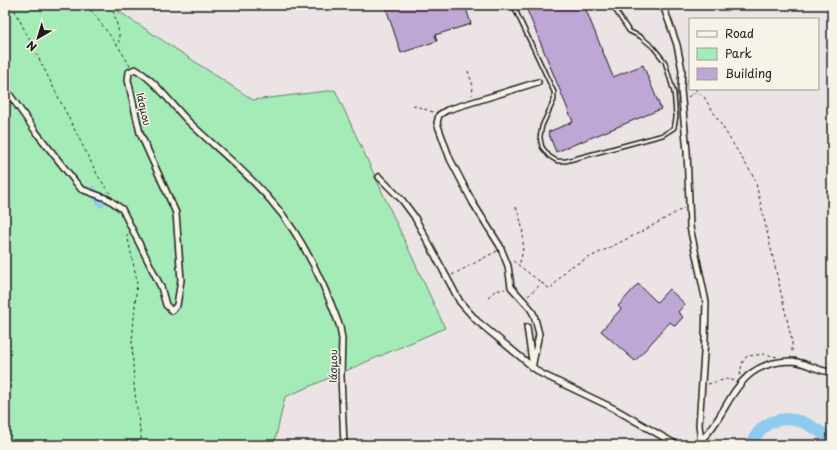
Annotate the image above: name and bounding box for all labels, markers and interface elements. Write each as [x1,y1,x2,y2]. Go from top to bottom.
north arrow [18,18,58,58]
legend [689,18,819,90]
text: Road [725,24,754,42]
text: N [23,37,40,56]
text: Park [725,44,752,62]
text: Building [725,64,772,82]
street label: Ιάσμου [133,91,156,127]
street label: Ιάσμου [325,349,340,383]

